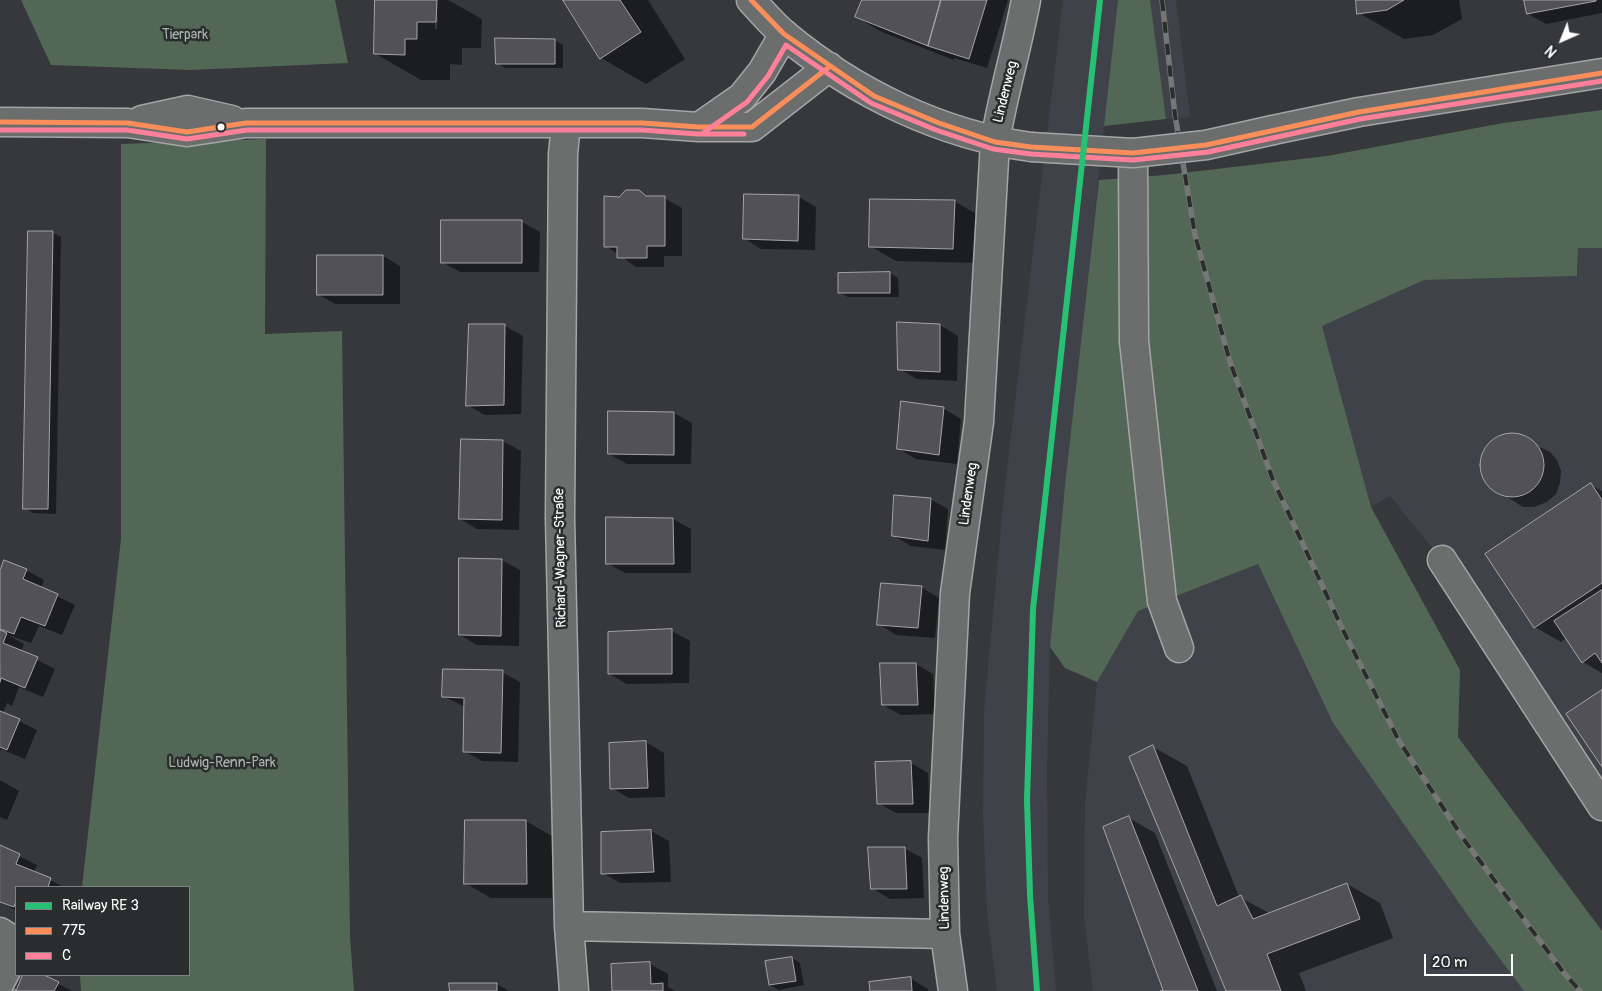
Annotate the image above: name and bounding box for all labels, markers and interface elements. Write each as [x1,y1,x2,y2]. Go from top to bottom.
north arrow [1537,15,1587,65]
park label: Tierpark [162,27,208,43]
text: N [1542,42,1561,61]
street label: Lindenweg [990,59,1022,125]
unlabelled marker [216,122,226,132]
street label: Lindenweg [956,462,982,526]
street label: Richard-Wagner-Straße [551,488,571,628]
park label: Ludwig-Renn-Park [168,755,276,771]
street label: Lindenweg [936,866,954,930]
legend [15,886,190,976]
text: Railway RE 3 [62,896,139,915]
text: 775 [62,921,86,940]
scale bar [1427,944,1516,976]
text: C [62,946,71,965]
text: 20 m [1432,953,1467,972]

